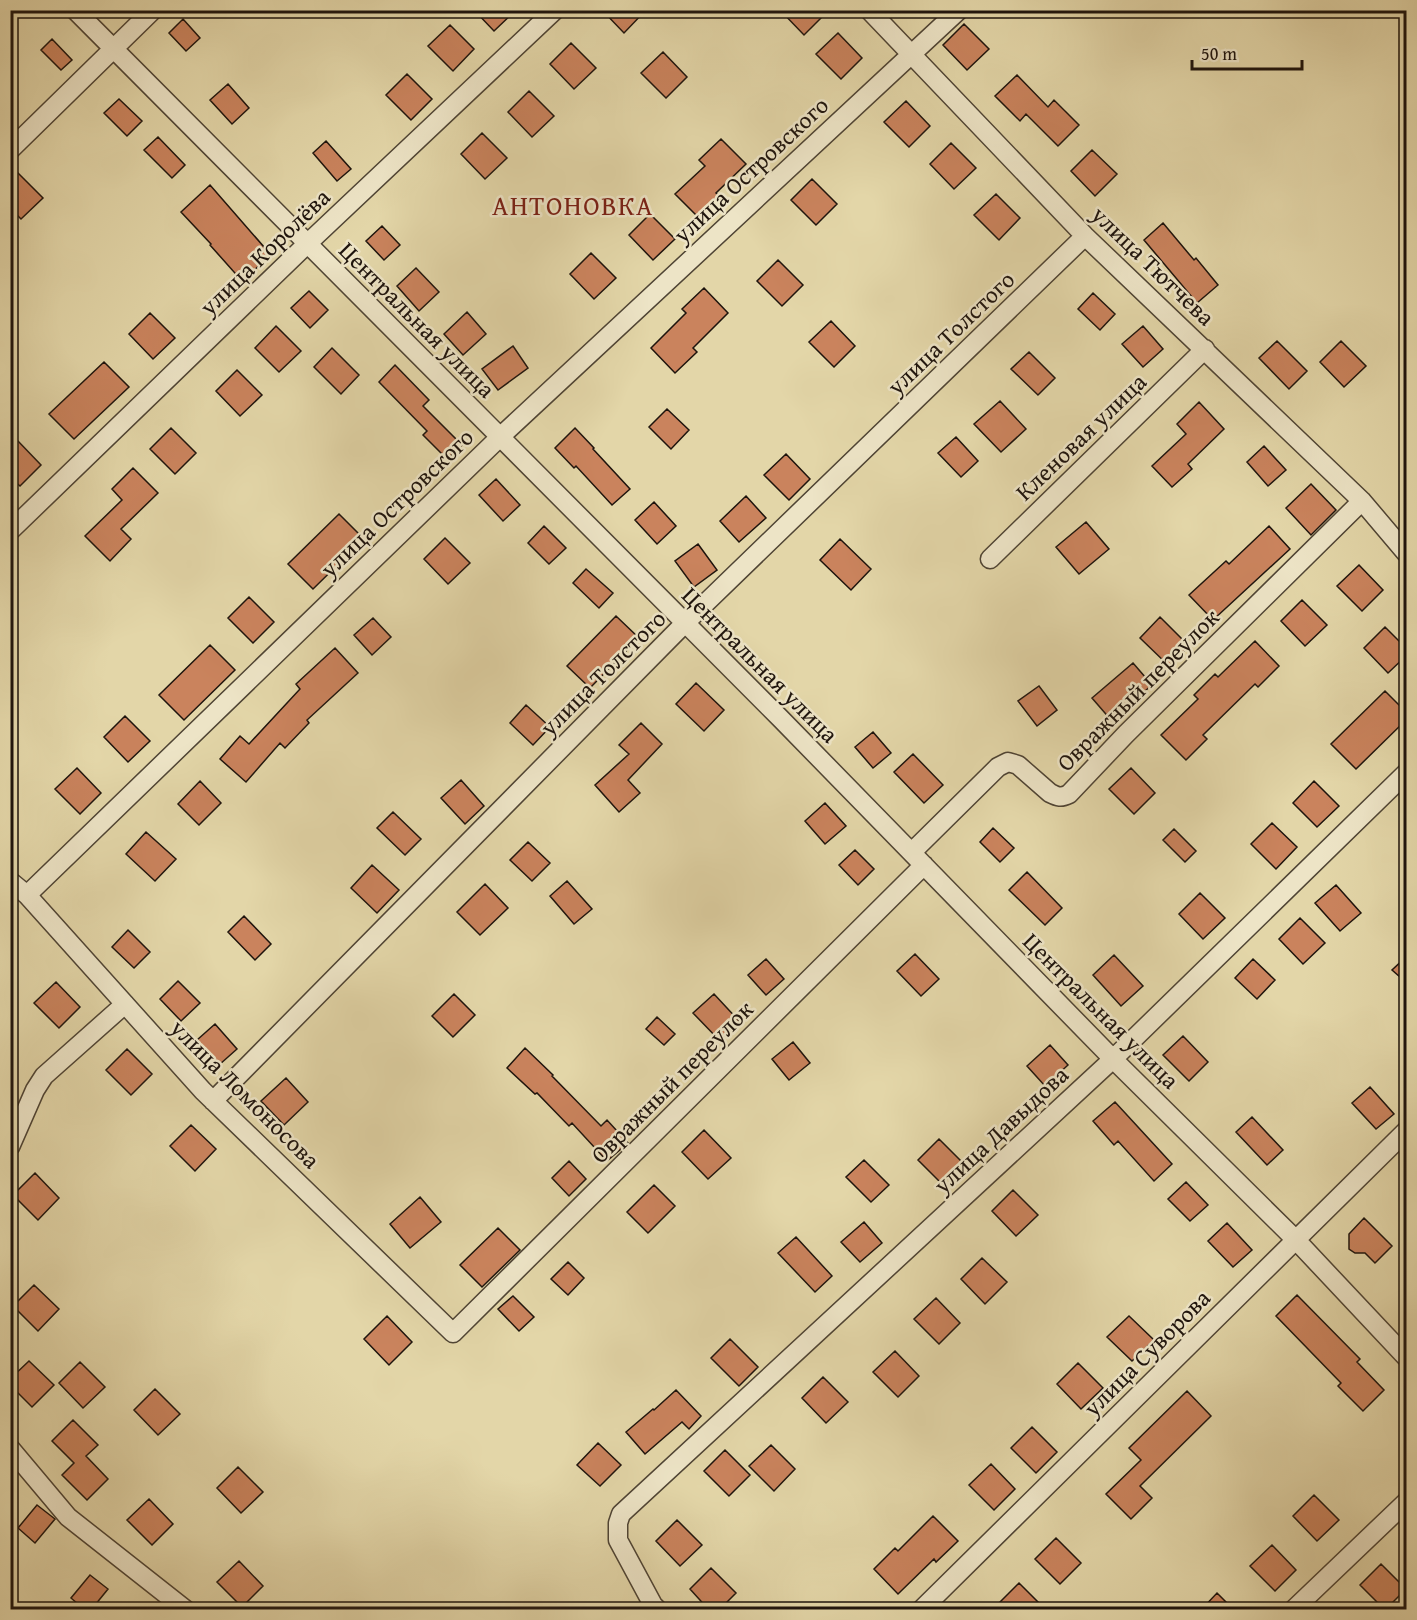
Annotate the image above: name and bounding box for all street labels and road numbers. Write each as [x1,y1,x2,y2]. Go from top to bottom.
street label: улица Островского [664,88,836,252]
street label: улица Королёва [191,180,338,324]
street label: улица Тютчева [1083,197,1223,334]
street label: Центральная улица [331,233,504,406]
street label: улица Толстого [878,262,1022,404]
street label: Кленовая улица [1007,364,1155,509]
street label: улица Островского [311,420,481,586]
street label: Центральная улица [674,578,847,751]
street label: Овражный переулок [1048,600,1227,779]
street label: улица Толстого [531,602,674,744]
street label: Центральная улица [1015,924,1188,1097]
street label: Овражный переулок [582,992,761,1171]
street label: улица Ломоносова [162,1010,329,1177]
street label: улица Давыдова [924,1057,1077,1202]
street label: улица Суворова [1074,1281,1219,1425]

